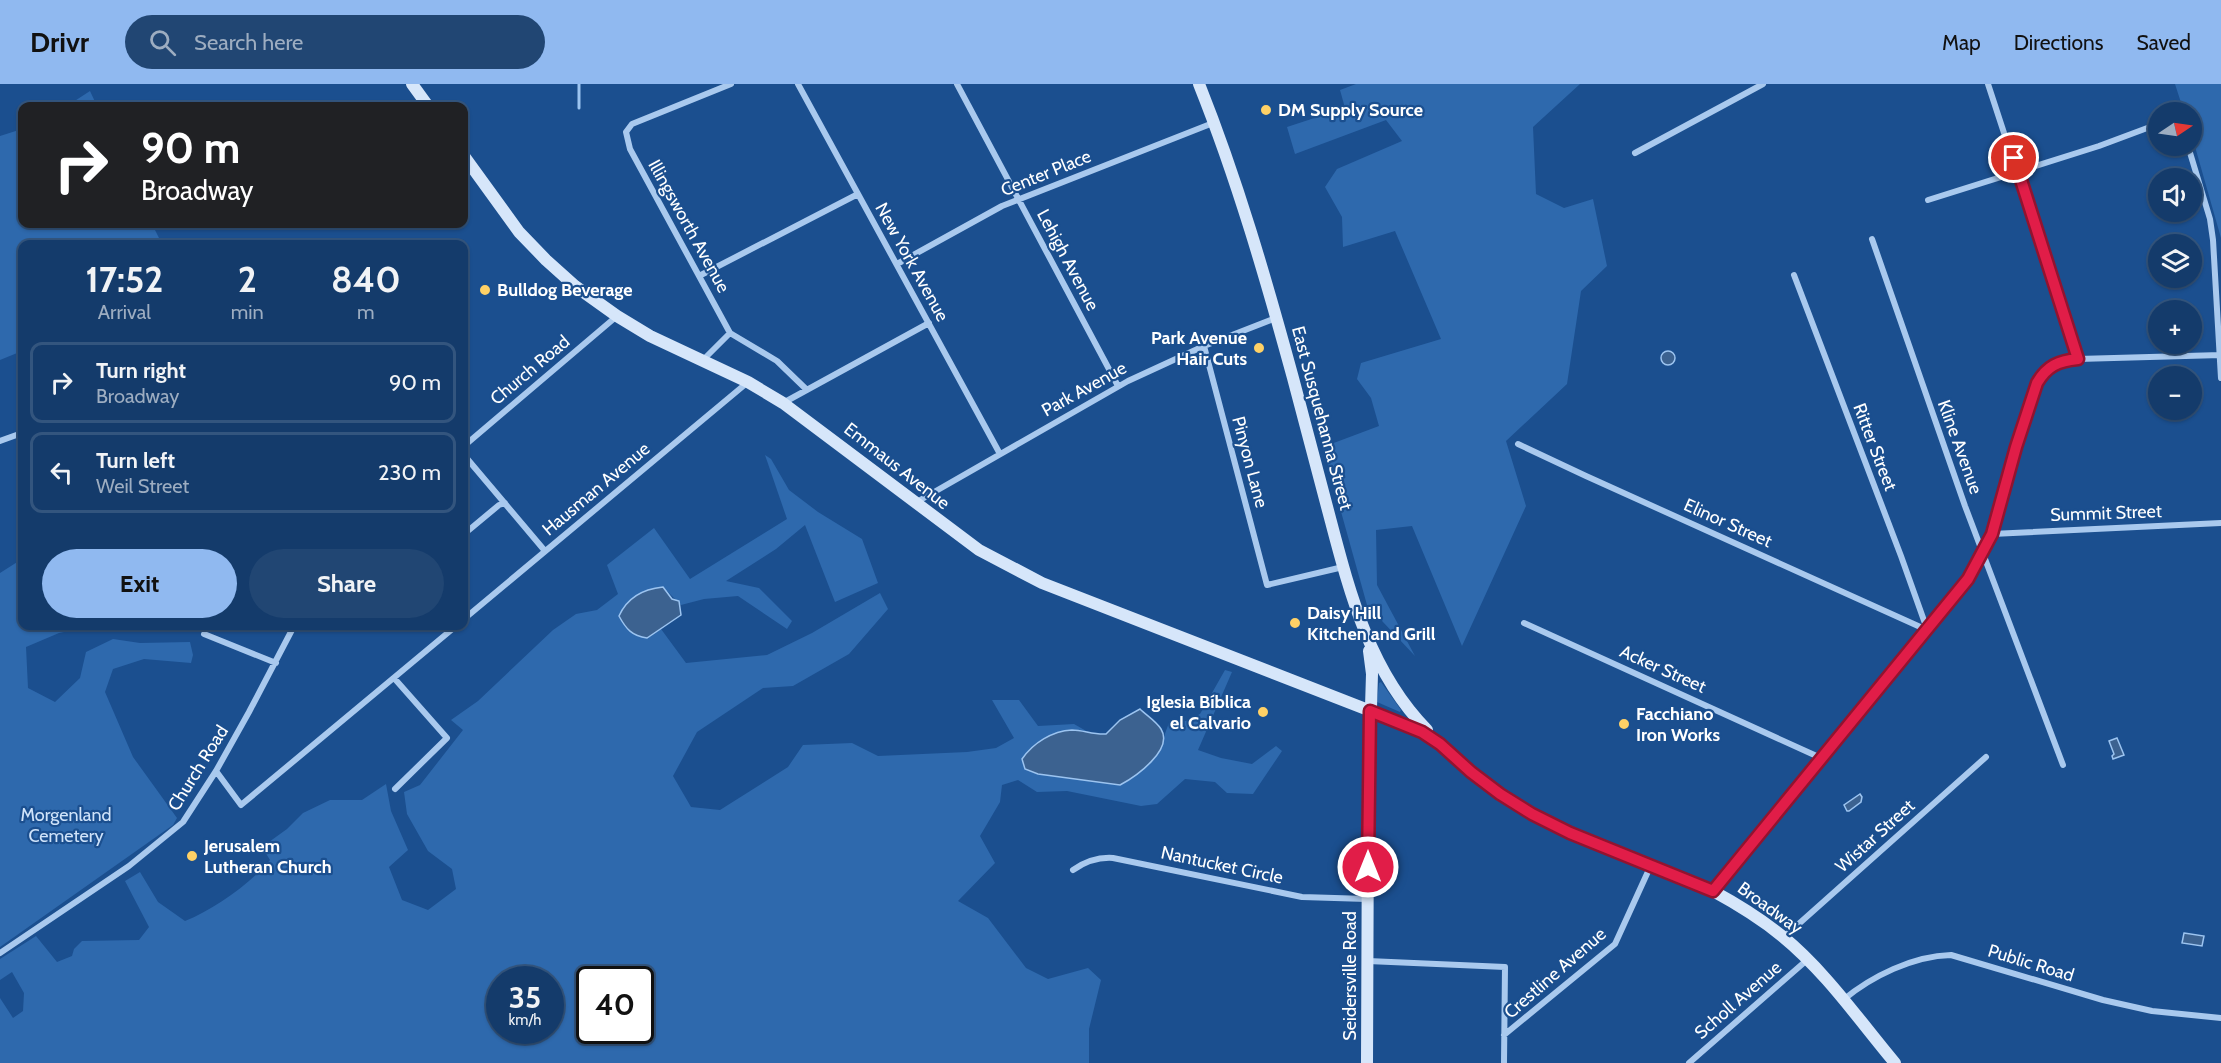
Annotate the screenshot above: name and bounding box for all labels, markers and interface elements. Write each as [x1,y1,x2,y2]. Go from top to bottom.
search box [125,15,545,69]
text: Drivr [30,25,89,59]
icon: search [146,26,179,59]
text: Search here [194,29,303,56]
text: Map [1942,30,1981,55]
text: Directions [2014,30,2103,55]
text: Saved [2136,30,2191,55]
place label: DM Supply Source [1278,99,1423,121]
north arrow [2148,102,2202,156]
map controls [2148,102,2202,420]
marker: DM Supply Source [1259,103,1273,117]
text: 90 m [141,122,240,174]
icon: right [42,126,120,204]
pin [1988,132,2039,183]
icon: arrive [1997,141,2030,174]
street label: Center Place [998,145,1094,201]
street label: Illingsworth Avenue [643,156,735,296]
button: sound [2148,168,2202,222]
text: Broadway [141,174,253,207]
street label: New York Avenue [870,199,954,325]
street label: Lehigh Avenue [1032,206,1104,314]
button: layers [2148,234,2202,288]
text: 17:52 [85,257,163,301]
text: 2 [238,257,257,301]
text: 840 [331,257,401,301]
place label: Bulldog Beverage [497,279,633,301]
marker: Bulldog Beverage [478,283,492,297]
text: Arrival [98,300,151,324]
text: min [231,300,264,324]
text: m [357,300,375,324]
button: + [2148,300,2202,354]
street label: East Susquehanna Street [1287,324,1357,512]
place label: Park Avenue Hair Cuts [1151,327,1247,370]
street label: Church Road [486,330,574,410]
marker: Park Avenue Hair Cuts [1252,341,1266,355]
text: Turn right [96,357,186,384]
street label: Park Avenue [1038,357,1130,421]
icon: right [45,366,78,399]
button: − [2148,366,2202,420]
text: 90 m [389,369,441,396]
text: Broadway [96,384,179,408]
street label: Kline Avenue [1933,397,1987,497]
street label: Ritter Street [1848,400,1902,494]
street label: Pinyon Lane [1227,414,1273,510]
street label: Emmaus Avenue [840,418,954,514]
street label: Hausman Avenue [538,438,654,540]
text: Turn left [96,447,175,474]
icon: left [45,456,78,489]
text: 230 m [378,459,441,486]
text: Weil Street [96,474,189,498]
street label: Elinor Street [1681,494,1775,552]
street label: Summit Street [2050,500,2162,526]
button: Exit [42,549,237,618]
button: Share [249,549,444,618]
place label: Daisy Hill Kitchen and Grill [1307,602,1436,645]
marker: Daisy Hill Kitchen and Grill [1288,616,1302,630]
street label: Acker Street [1617,640,1709,698]
place label: Iglesia Bíblica el Calvario [1146,691,1251,734]
place label: Facchiano Iron Works [1636,703,1721,746]
marker: Iglesia Bíblica el Calvario [1256,705,1270,719]
marker: Facchiano Iron Works [1617,717,1631,731]
street label: Church Road [163,721,233,815]
street label: Wistar Street [1831,795,1919,877]
park label: Morgenland Cemetery [20,804,112,847]
place label: Jerusalem Lutheran Church [203,835,332,878]
position arrow [1336,835,1400,899]
street label: Nantucket Circle [1159,841,1285,889]
marker: Jerusalem Lutheran Church [185,849,199,863]
street label: Broadway [1733,877,1807,939]
street label: Seidersville Road [1339,911,1361,1041]
street label: Crestline Avenue [1500,923,1610,1023]
street label: Public Road [1985,939,2077,987]
street label: Scholl Avenue [1690,956,1786,1044]
speed limit sign: 40 [576,966,654,1044]
text: 35 [509,979,541,1016]
text: km/h [509,1011,541,1029]

